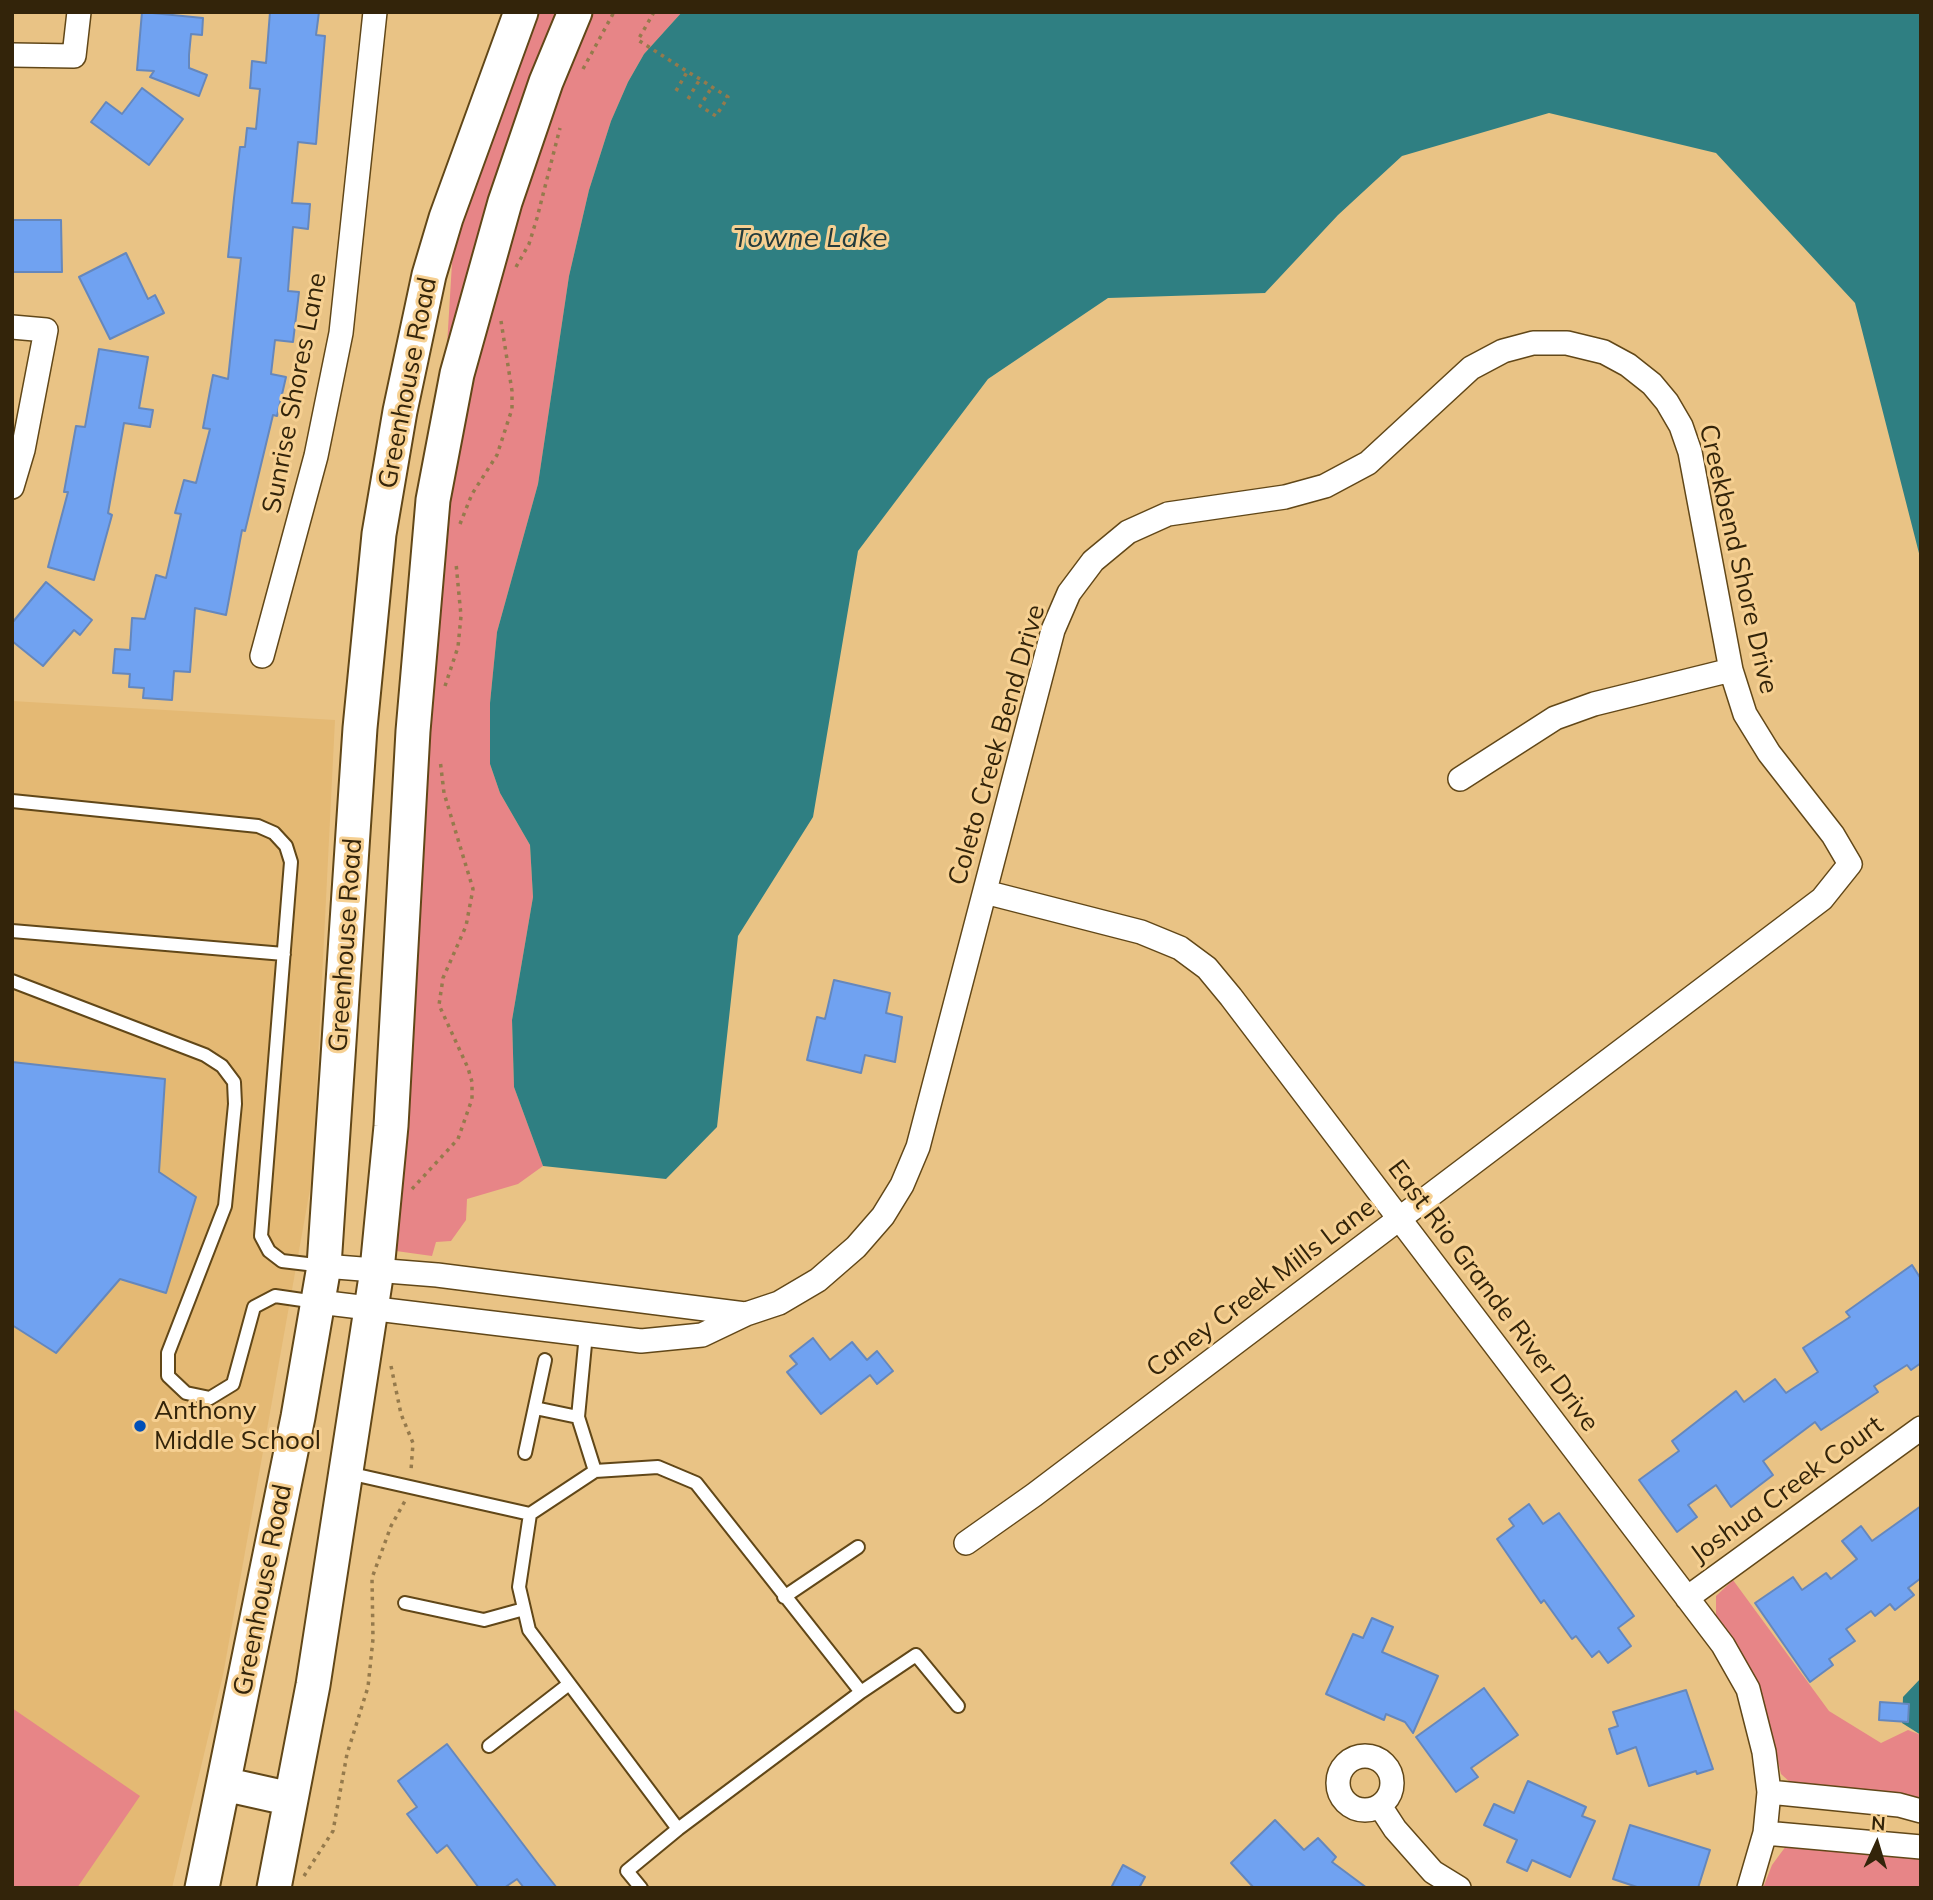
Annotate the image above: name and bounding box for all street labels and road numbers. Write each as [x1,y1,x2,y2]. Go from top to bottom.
street label: Sunrise Shores Lane [256,270,334,516]
street label: Greenhouse Road [372,275,444,491]
street label: Creekbend Shore Drive [1692,421,1784,697]
street label: Coleto Creek Bend Drive [942,601,1052,889]
street label: Greenhouse Road [323,837,369,1053]
street label: East Rio Grande River Drive [1381,1154,1605,1438]
street label: Caney Creek Mills Lane [1141,1192,1381,1384]
street label: Joshua Creek Court [1685,1410,1889,1570]
street label: Greenhouse Road [227,1482,299,1698]

